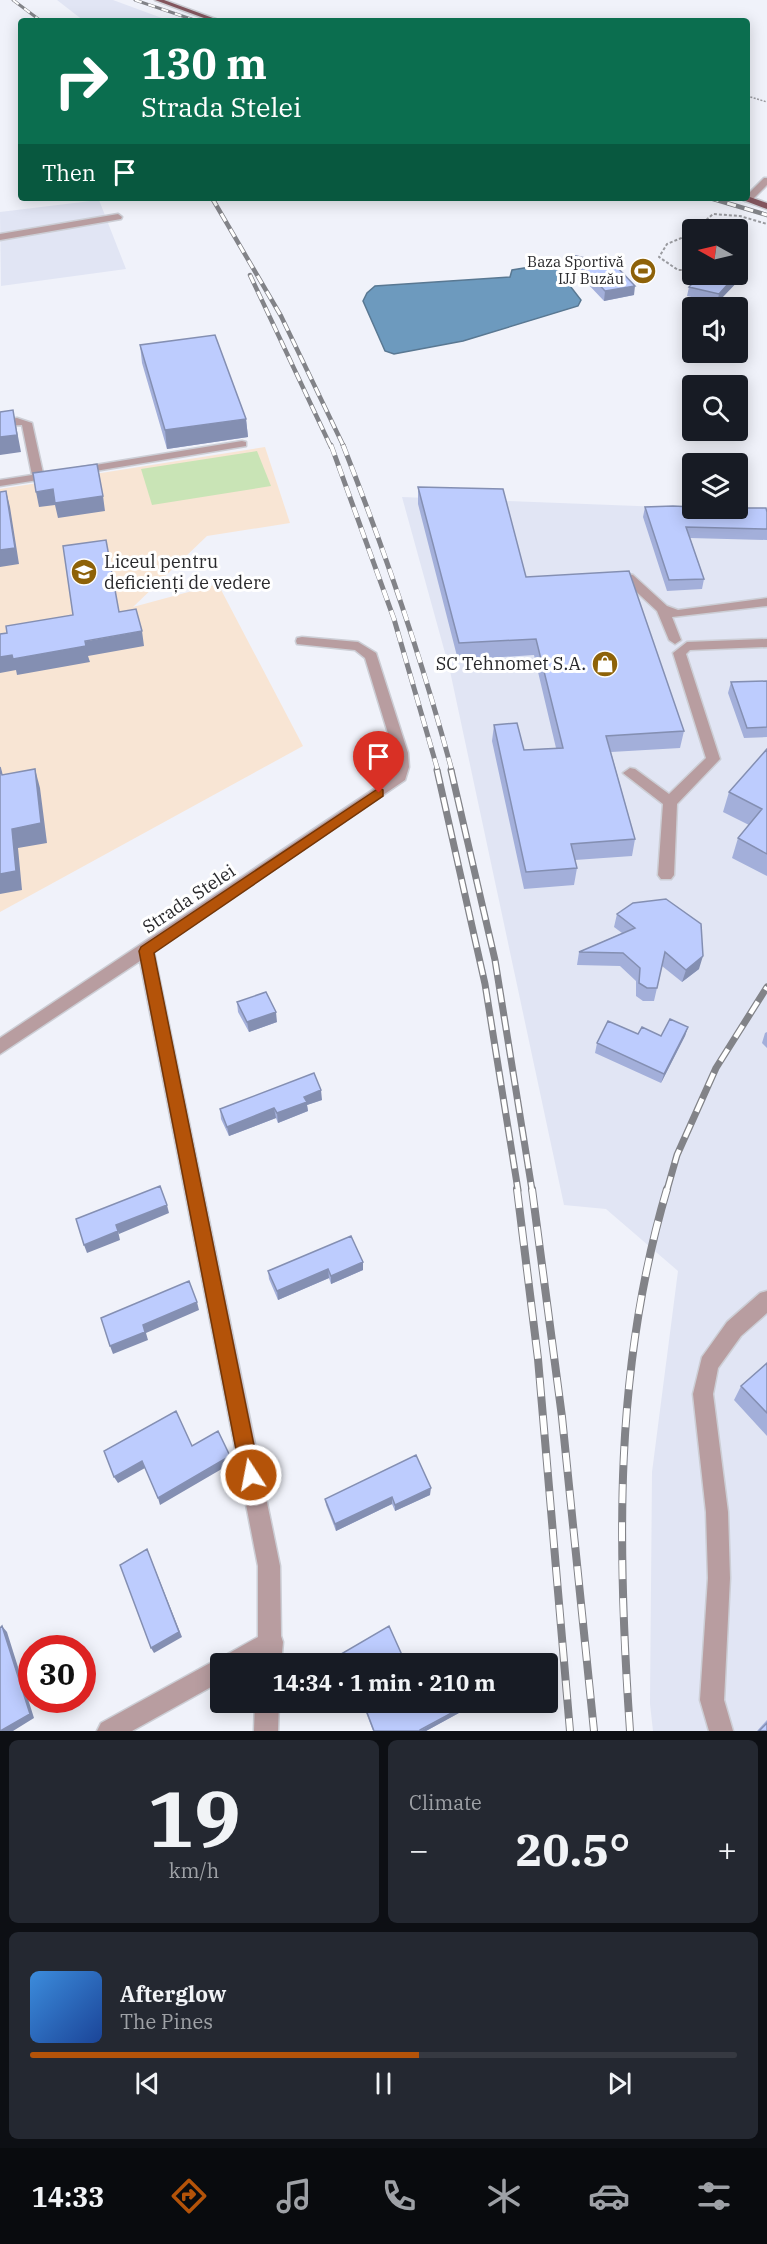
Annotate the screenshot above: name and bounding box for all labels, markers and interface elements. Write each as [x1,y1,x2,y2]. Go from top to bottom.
text: 130 m [141,36,267,91]
icon: right [42,42,120,120]
text: Strada Stelei [141,89,302,124]
icon: arrive [108,156,141,189]
text: Then [42,158,96,187]
north arrow [682,219,748,285]
map controls [682,219,748,519]
place label: Baza Sportivă IJJ Buzău [527,252,624,288]
sports icon: Baza Sportivă IJJ Buzău [628,256,658,286]
button: sound [682,297,748,363]
button: search [682,375,748,441]
button: layers [682,453,748,519]
place label: Liceul pentru deficienți de vedere [104,550,271,594]
school or university icon: Liceul pentru deficienți de vedere [69,557,99,587]
shop icon: SC Tehnomet S.A. [590,649,620,679]
place label: SC Tehnomet S.A. [436,652,586,675]
pin [353,731,404,793]
icon: arrive [362,740,395,773]
street label: Strada Stelei [138,859,240,938]
position arrow [219,1443,283,1507]
speed limit sign: 30 [18,1635,96,1713]
text: 14:34 · 1 min · 210 m [272,1668,496,1697]
text: 19 [147,1767,241,1868]
text: Climate [409,1789,482,1816]
text: 20.5° [516,1820,630,1878]
text: − [409,1828,429,1871]
text: + [717,1828,737,1871]
text: km/h [169,1857,219,1884]
text: Afterglow [120,1979,227,2008]
text: The Pines [120,2008,213,2035]
icon: previous [131,2067,164,2100]
icon: pause [367,2067,400,2100]
icon: next [603,2067,636,2100]
icon: directions [168,2175,210,2217]
icon: music [273,2175,315,2217]
icon: phone [378,2175,420,2217]
icon: climate [483,2175,525,2217]
icon: car [588,2175,630,2217]
icon: filters [693,2175,735,2217]
text: 14:33 [32,2179,105,2214]

